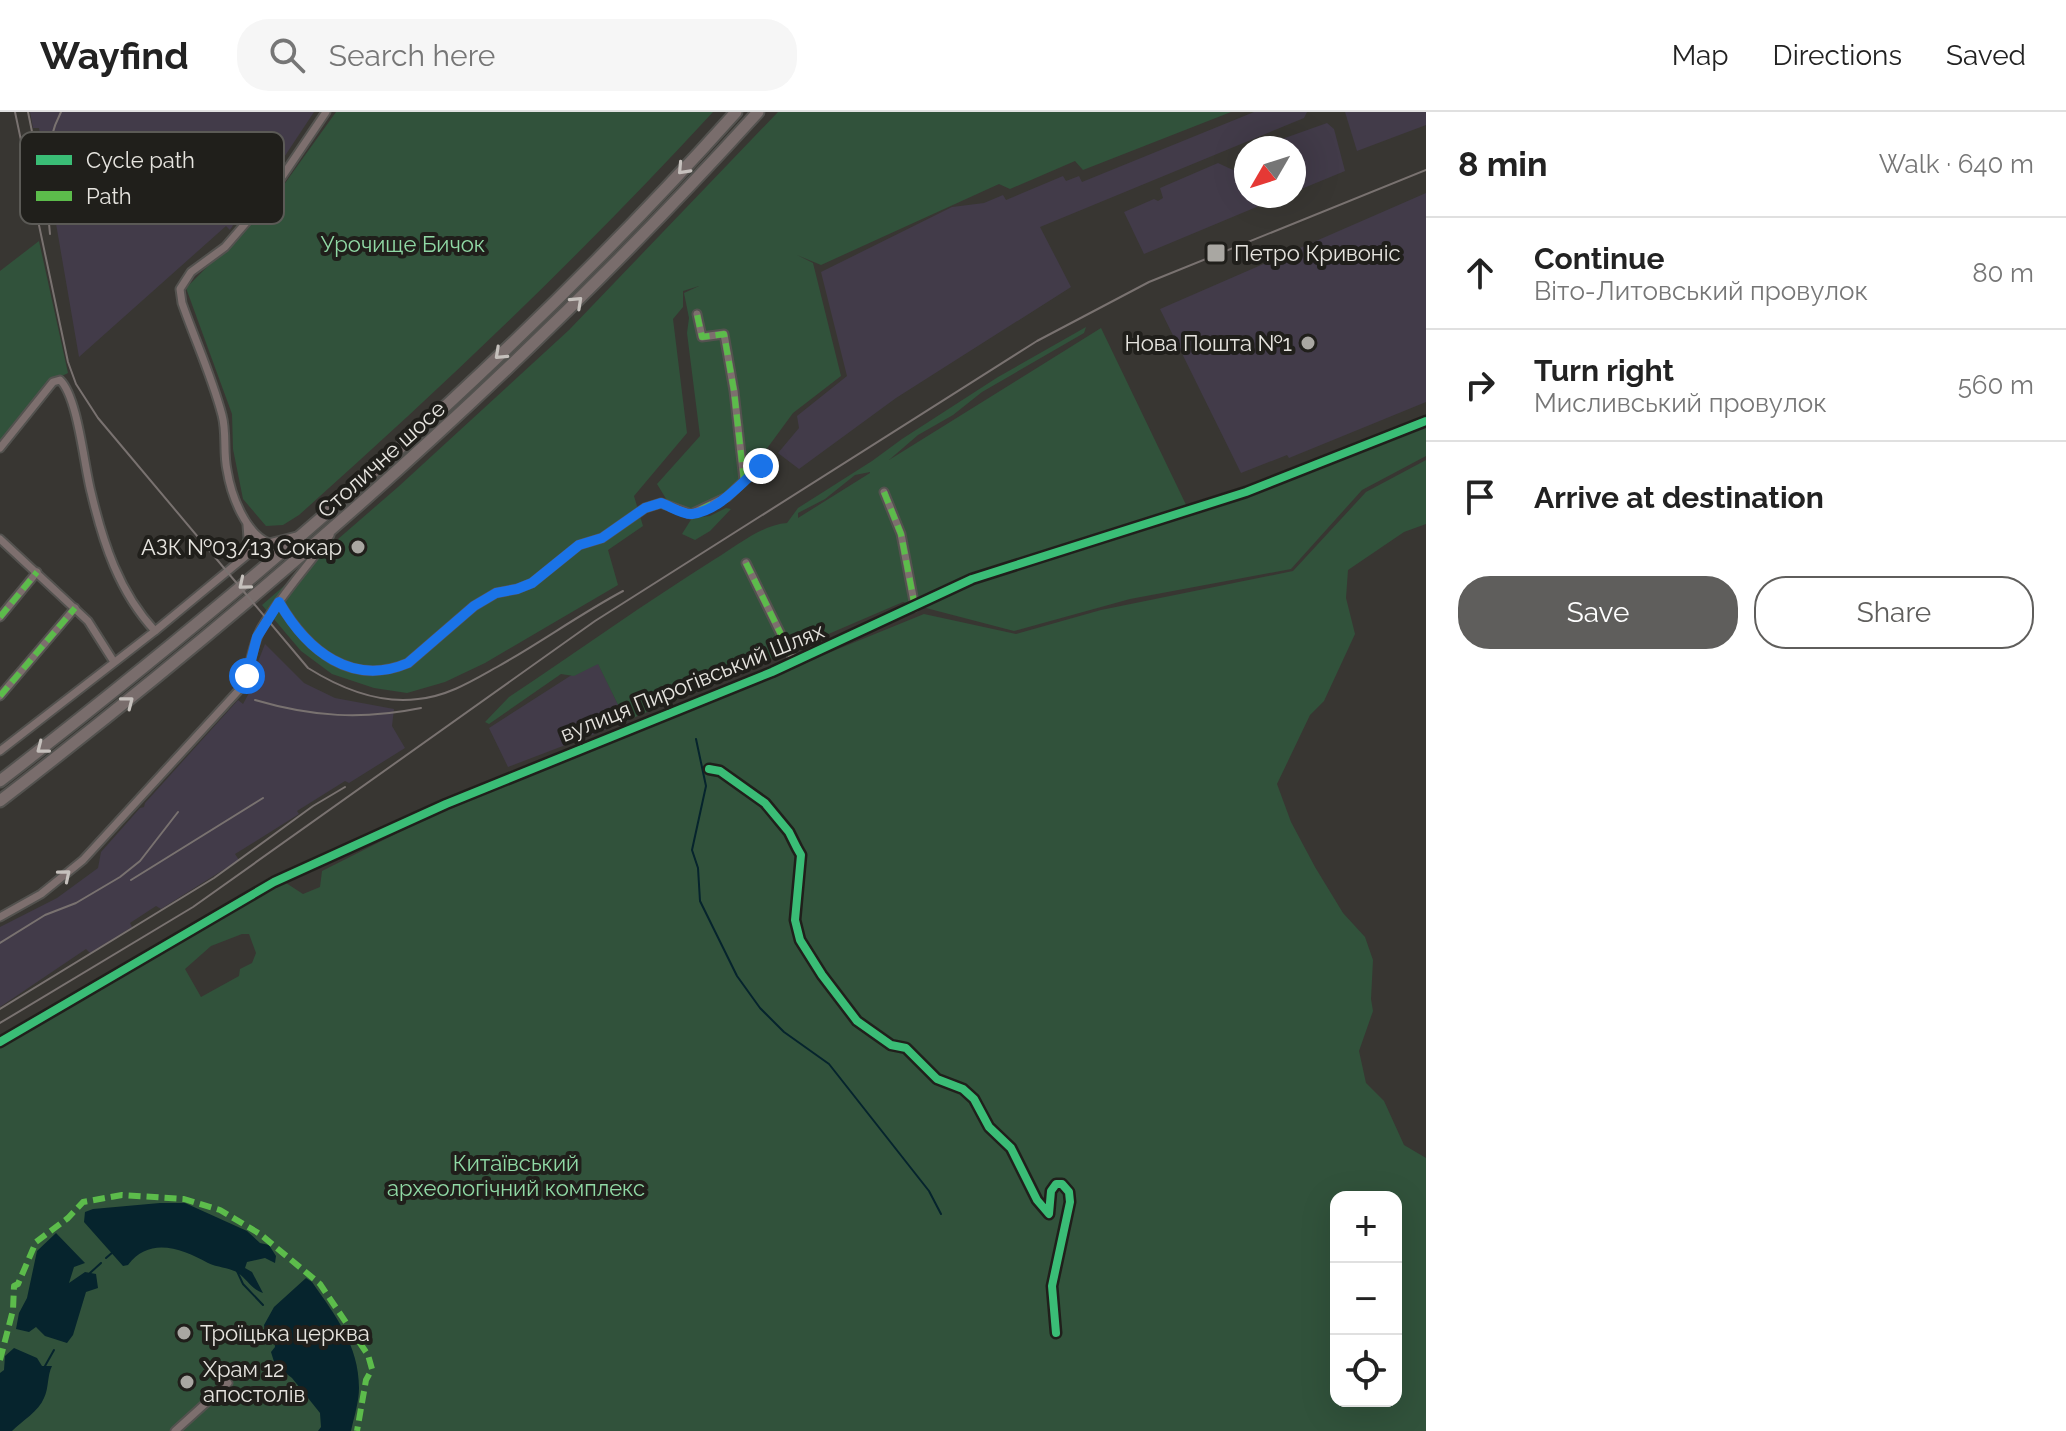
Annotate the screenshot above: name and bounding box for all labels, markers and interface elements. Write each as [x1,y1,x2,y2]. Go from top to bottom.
search box [237,19,797,91]
text: Wayfind [40,33,189,78]
icon: search [265,33,309,77]
text: Search here [329,38,495,73]
text: Map [1672,39,1729,72]
text: Directions [1773,39,1902,72]
text: Saved [1946,39,2026,72]
legend [20,132,284,224]
north arrow [1234,136,1306,208]
text: 8 min [1458,144,1548,184]
text: Cycle path [86,147,195,173]
text: Walk · 640 m [1879,149,2034,179]
one-way arrow [678,160,692,175]
text: Path [86,183,132,209]
park label: Урочище Бичок [321,231,485,257]
place label: Петро Кривоніс [1234,240,1401,266]
text: Continue [1534,241,1665,276]
marker: Петро Кривоніс [1205,242,1227,264]
icon: ahead [1458,251,1502,295]
text: 80 m [1972,258,2034,288]
text: Віто-Литовський провулок [1534,276,1868,306]
one-way arrow [568,297,582,312]
place label: Нова Пошта №1 [1125,330,1292,356]
marker: Нова Пошта №1 [1299,334,1317,352]
one-way arrow [495,345,509,360]
text: Turn right [1534,353,1674,388]
icon: right [1458,363,1502,407]
text: 560 m [1958,370,2034,400]
text: Мисливський провулок [1534,388,1827,418]
street label: Столичне шосе [312,395,450,523]
route end [743,448,779,484]
icon: arrive [1458,475,1502,519]
text: Arrive at destination [1534,480,1824,515]
place label: АЗК №03/13 Сокар [141,534,342,560]
marker: АЗК №03/13 Сокар [349,538,367,556]
one-way arrow [238,574,253,589]
button: Save [1458,576,1738,649]
button: Share [1754,576,2034,649]
street label: вулиця Пирогівський Шлях [556,617,828,747]
route start [229,658,265,694]
one-way arrow [119,697,134,711]
one-way arrow [36,738,51,752]
one-way arrow [56,870,71,885]
park label: Китаївський археологічний комплекс [387,1150,645,1201]
map controls [1330,1191,1402,1407]
button: + [1330,1191,1402,1263]
button: − [1330,1263,1402,1335]
place label: Троїцька церква [200,1320,370,1346]
marker: Троїцька церква [175,1324,193,1342]
button: locate [1330,1335,1402,1407]
place label: Храм 12 апостолів [203,1356,305,1407]
marker: Храм 12 апостолів [178,1373,196,1391]

